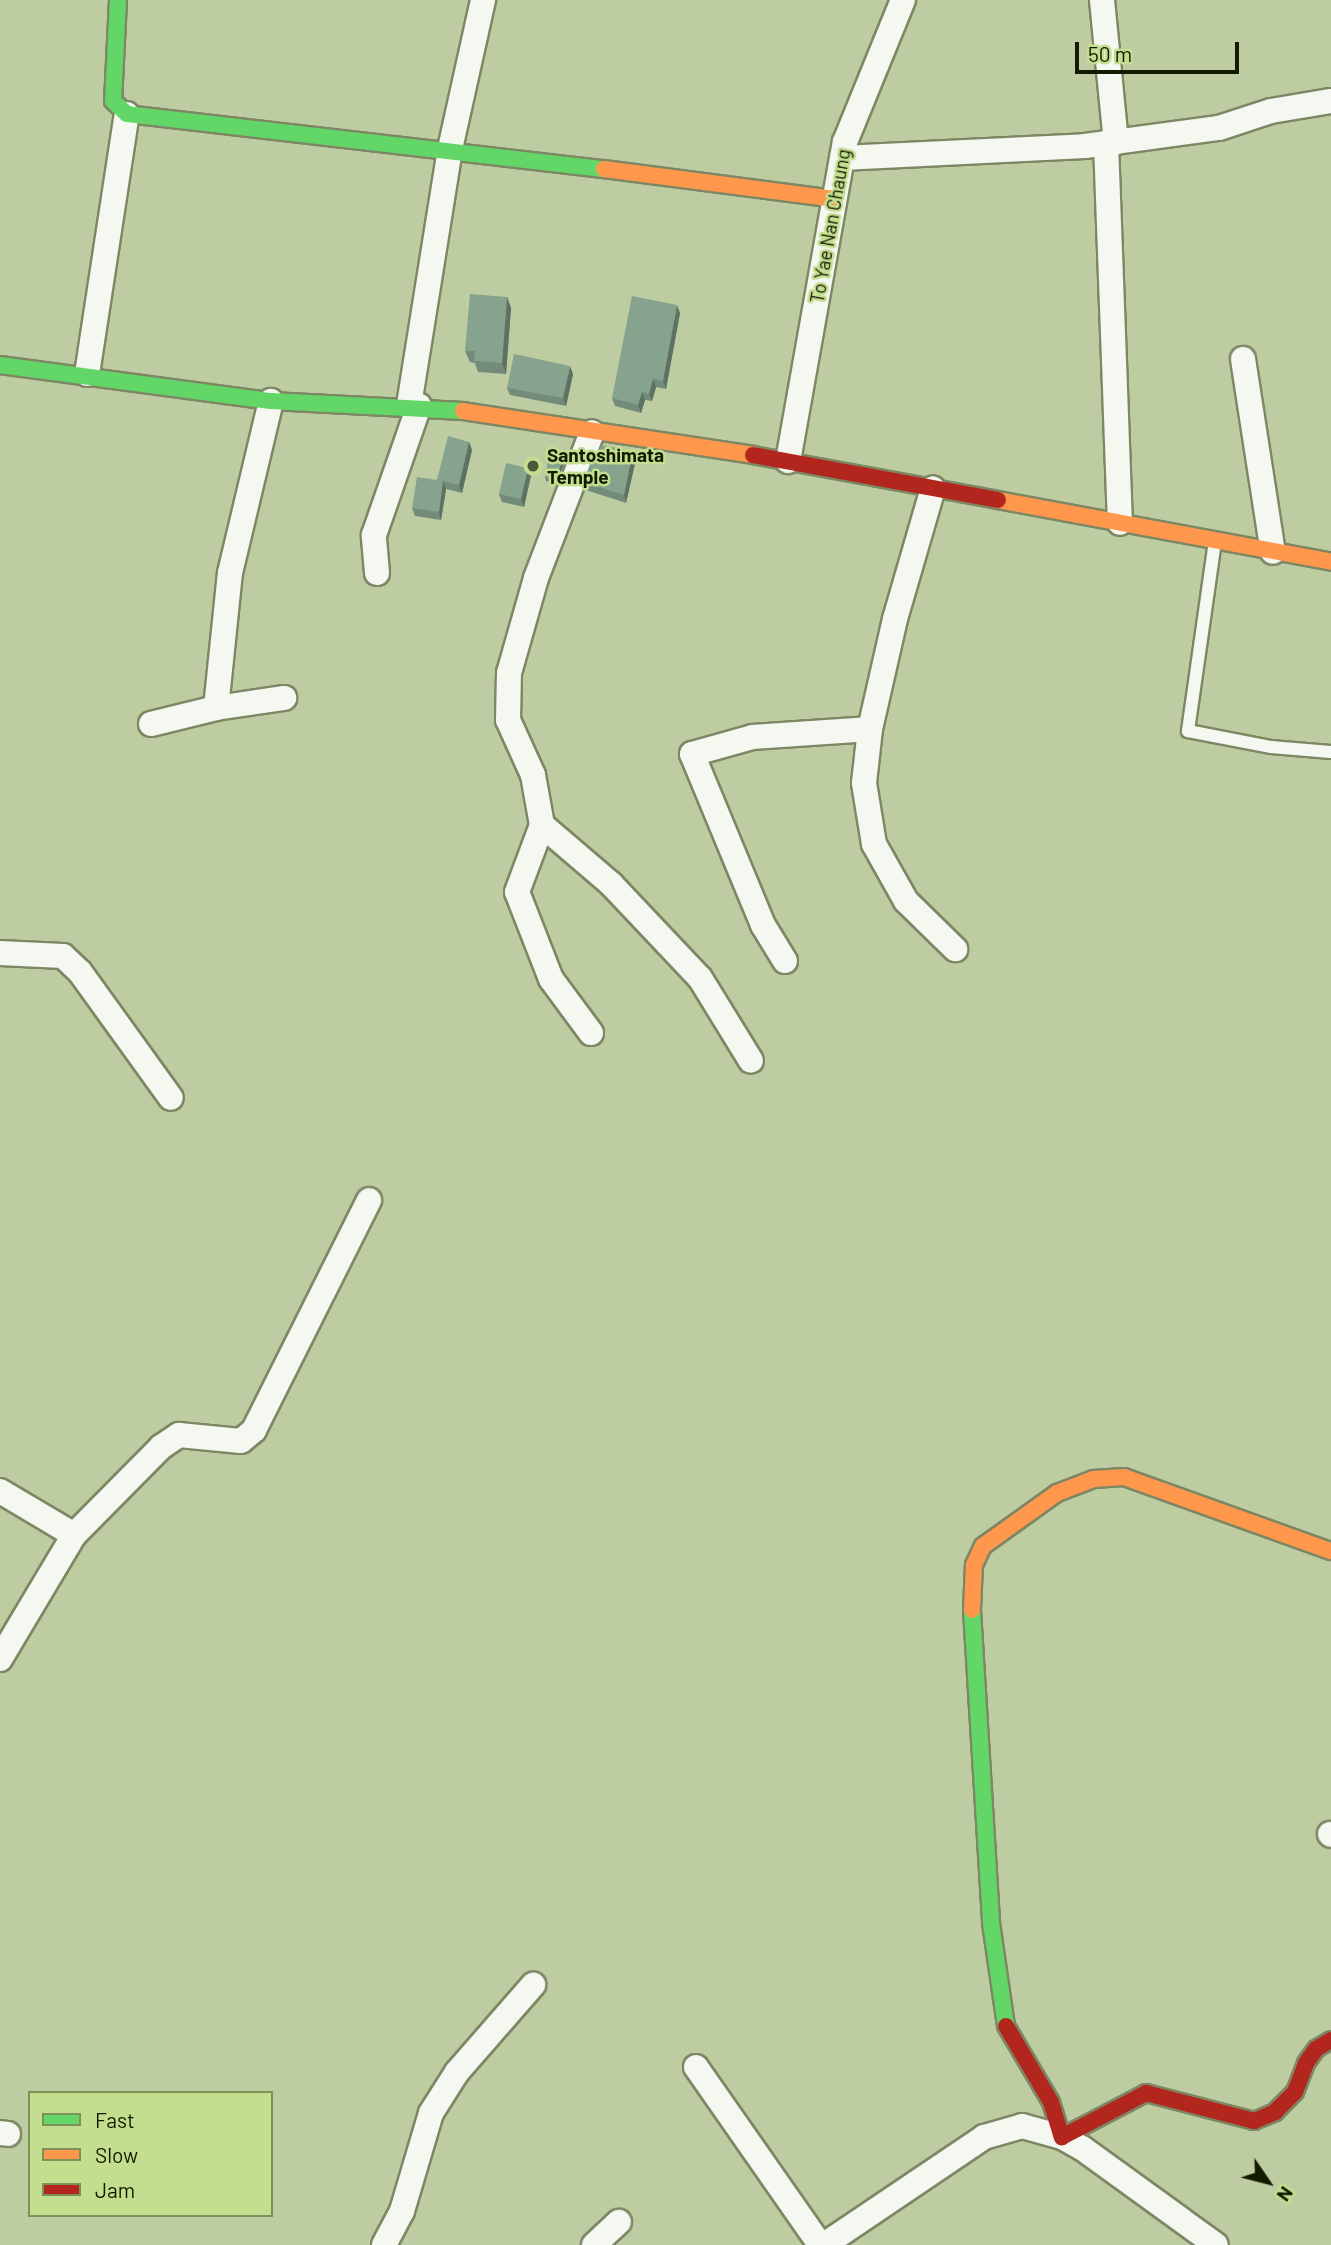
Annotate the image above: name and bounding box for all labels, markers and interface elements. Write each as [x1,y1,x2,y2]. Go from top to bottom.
scale bar [1079,28,1244,72]
text: 50 m [1088,41,1132,66]
street label: To Yae Nan Chaung [805,147,855,305]
place label: Santoshimata Temple [547,444,664,488]
marker: Santoshimata Temple [525,458,541,474]
legend [28,2091,273,2217]
text: Fast [95,2107,135,2132]
text: Slow [95,2142,138,2167]
north arrow [1233,2147,1303,2217]
text: Jam [95,2177,135,2202]
text: N [1273,2183,1299,2206]

